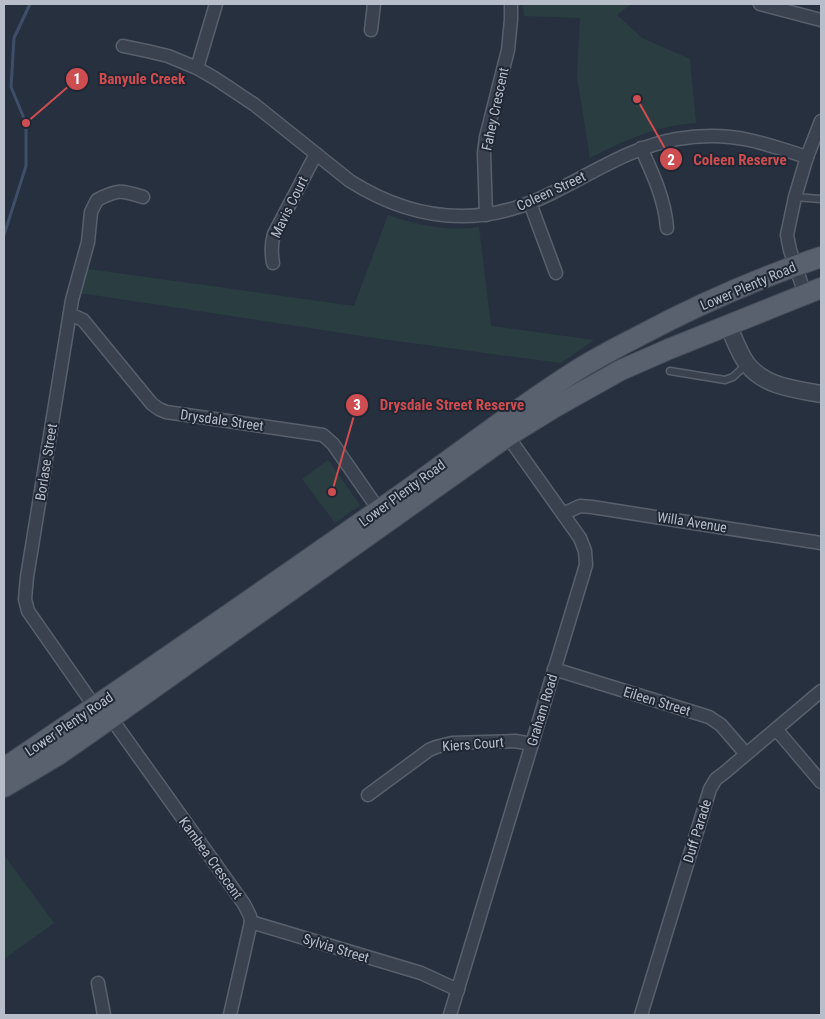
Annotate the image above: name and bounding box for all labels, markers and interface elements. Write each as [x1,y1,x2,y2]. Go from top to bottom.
callout: Banyule Creek [64,64,196,94]
street label: Fahey Crescent [478,66,512,152]
text: 1 [73,70,81,88]
text: Banyule Creek [99,70,186,88]
callout: Coleen Reserve [658,144,797,174]
text: 2 [667,151,675,169]
text: Coleen Reserve [693,151,787,169]
street label: Coleen Street [514,168,588,214]
street label: Mavis Court [267,174,311,240]
street label: Lower Plenty Road [698,259,798,313]
callout: Drysdale Street Reserve [345,390,534,420]
text: 3 [353,396,361,414]
text: Drysdale Street Reserve [380,396,524,414]
street label: Drysdale Street [179,406,265,434]
street label: Borlase Street [32,422,60,502]
street label: Lower Plenty Road [356,456,448,530]
street label: Willa Avenue [656,509,729,535]
street label: Graham Road [523,672,561,748]
street label: Eileen Street [622,683,692,719]
street label: Lower Plenty Road [22,689,116,759]
street label: Kiers Court [442,734,504,754]
street label: Duff Parade [680,797,714,865]
street label: Kambea Crescent [176,814,246,902]
street label: Sylvia Street [301,930,371,966]

